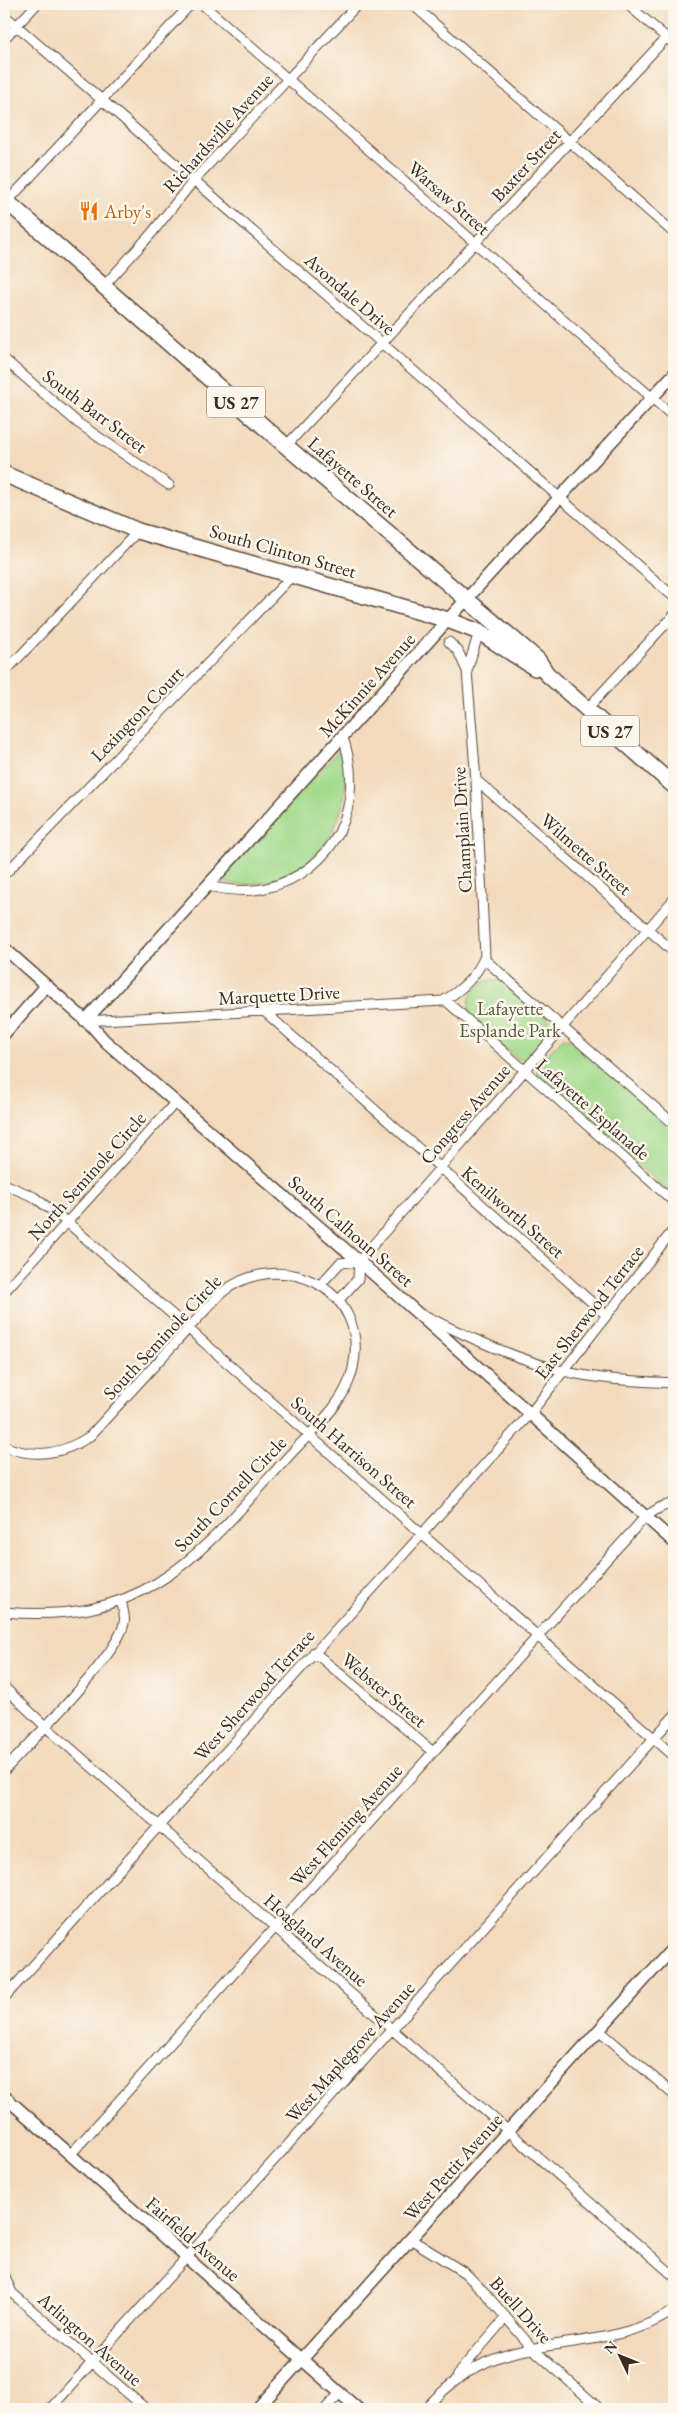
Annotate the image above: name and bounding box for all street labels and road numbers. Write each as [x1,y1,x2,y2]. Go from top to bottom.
street label: Richardsville Avenue [157,68,279,198]
street label: Baxter Street [485,123,567,207]
street label: Warsaw Street [403,155,495,241]
street label: Avondale Drive [299,247,401,340]
street label: South Barr Street [38,363,152,459]
road number: US 27 [207,387,265,418]
street label: Lafayette Street [303,431,403,523]
street label: South Clinton Street [207,518,359,584]
street label: McKinnie Avenue [313,627,421,743]
street label: Lexington Court [85,661,189,767]
road number: US 27 [581,716,639,746]
street label: Champlain Drive [446,766,478,894]
street label: Wilmette Street [535,807,637,901]
street label: Marquette Drive [218,979,340,1011]
street label: Lafayette Esplanade [531,1053,655,1165]
street label: Congress Avenue [414,1058,516,1170]
street label: North Seminole Circle [22,1106,152,1246]
street label: Kenilworth Street [456,1160,570,1264]
street label: South Calhoun Street [283,1170,419,1292]
street label: East Sherwood Terrace [529,1240,649,1384]
street label: South Seminole Circle [97,1269,227,1405]
street label: South Harrison Street [286,1390,422,1514]
street label: South Cornell Circle [168,1431,292,1557]
street label: West Sherwood Terrace [188,1624,320,1766]
street label: Webster Street [336,1647,432,1733]
street label: West Fleming Avenue [284,1758,408,1892]
street label: Hoagland Avenue [259,1888,373,1992]
street label: West Maplegrove Avenue [280,1976,420,2128]
street label: West Pettit Avenue [398,2108,508,2226]
street label: Fairfield Avenue [140,2191,246,2287]
street label: Buell Drive [484,2271,558,2349]
street label: Arlington Avenue [32,2286,148,2391]

